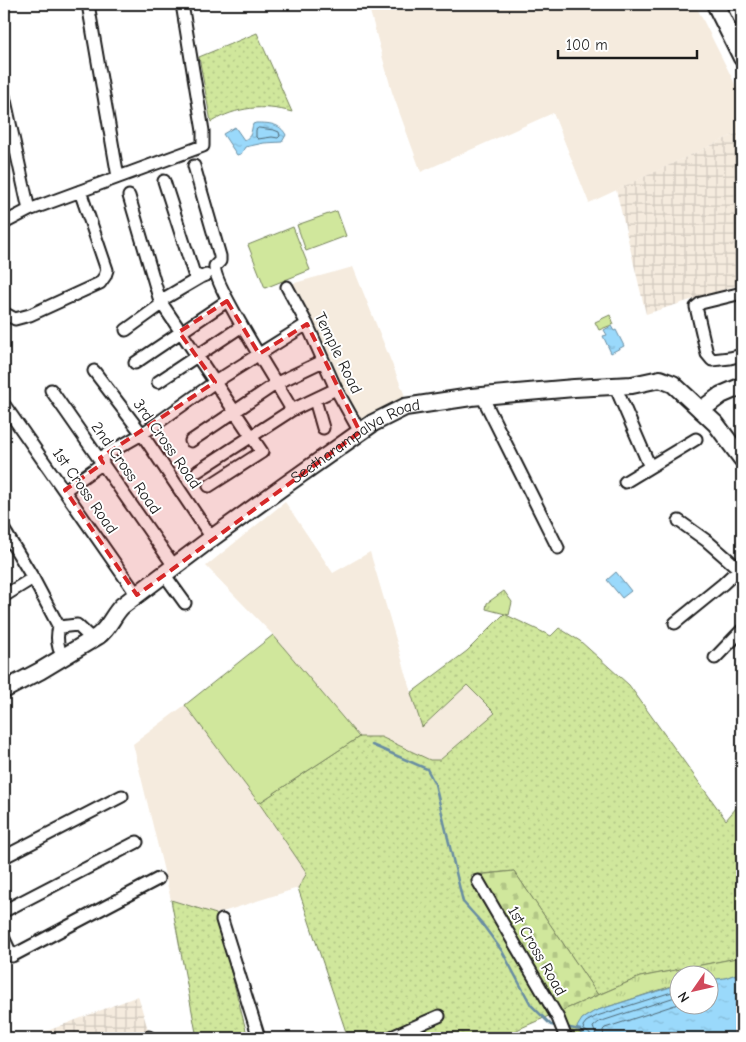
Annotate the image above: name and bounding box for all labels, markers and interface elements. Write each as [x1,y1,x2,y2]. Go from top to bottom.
scale bar [558,28,697,60]
text: 100 m [566,36,608,54]
street label: Temple Road [311,309,365,397]
street label: 3rd Cross Road [129,396,205,492]
street label: Seetharampalya Road [288,396,421,487]
street label: 2nd Cross Road [88,418,164,518]
street label: 1st Cross Road [49,445,121,537]
street label: 1st Cross Road [504,903,570,999]
north arrow [668,964,718,1014]
text: N [674,988,693,1006]

